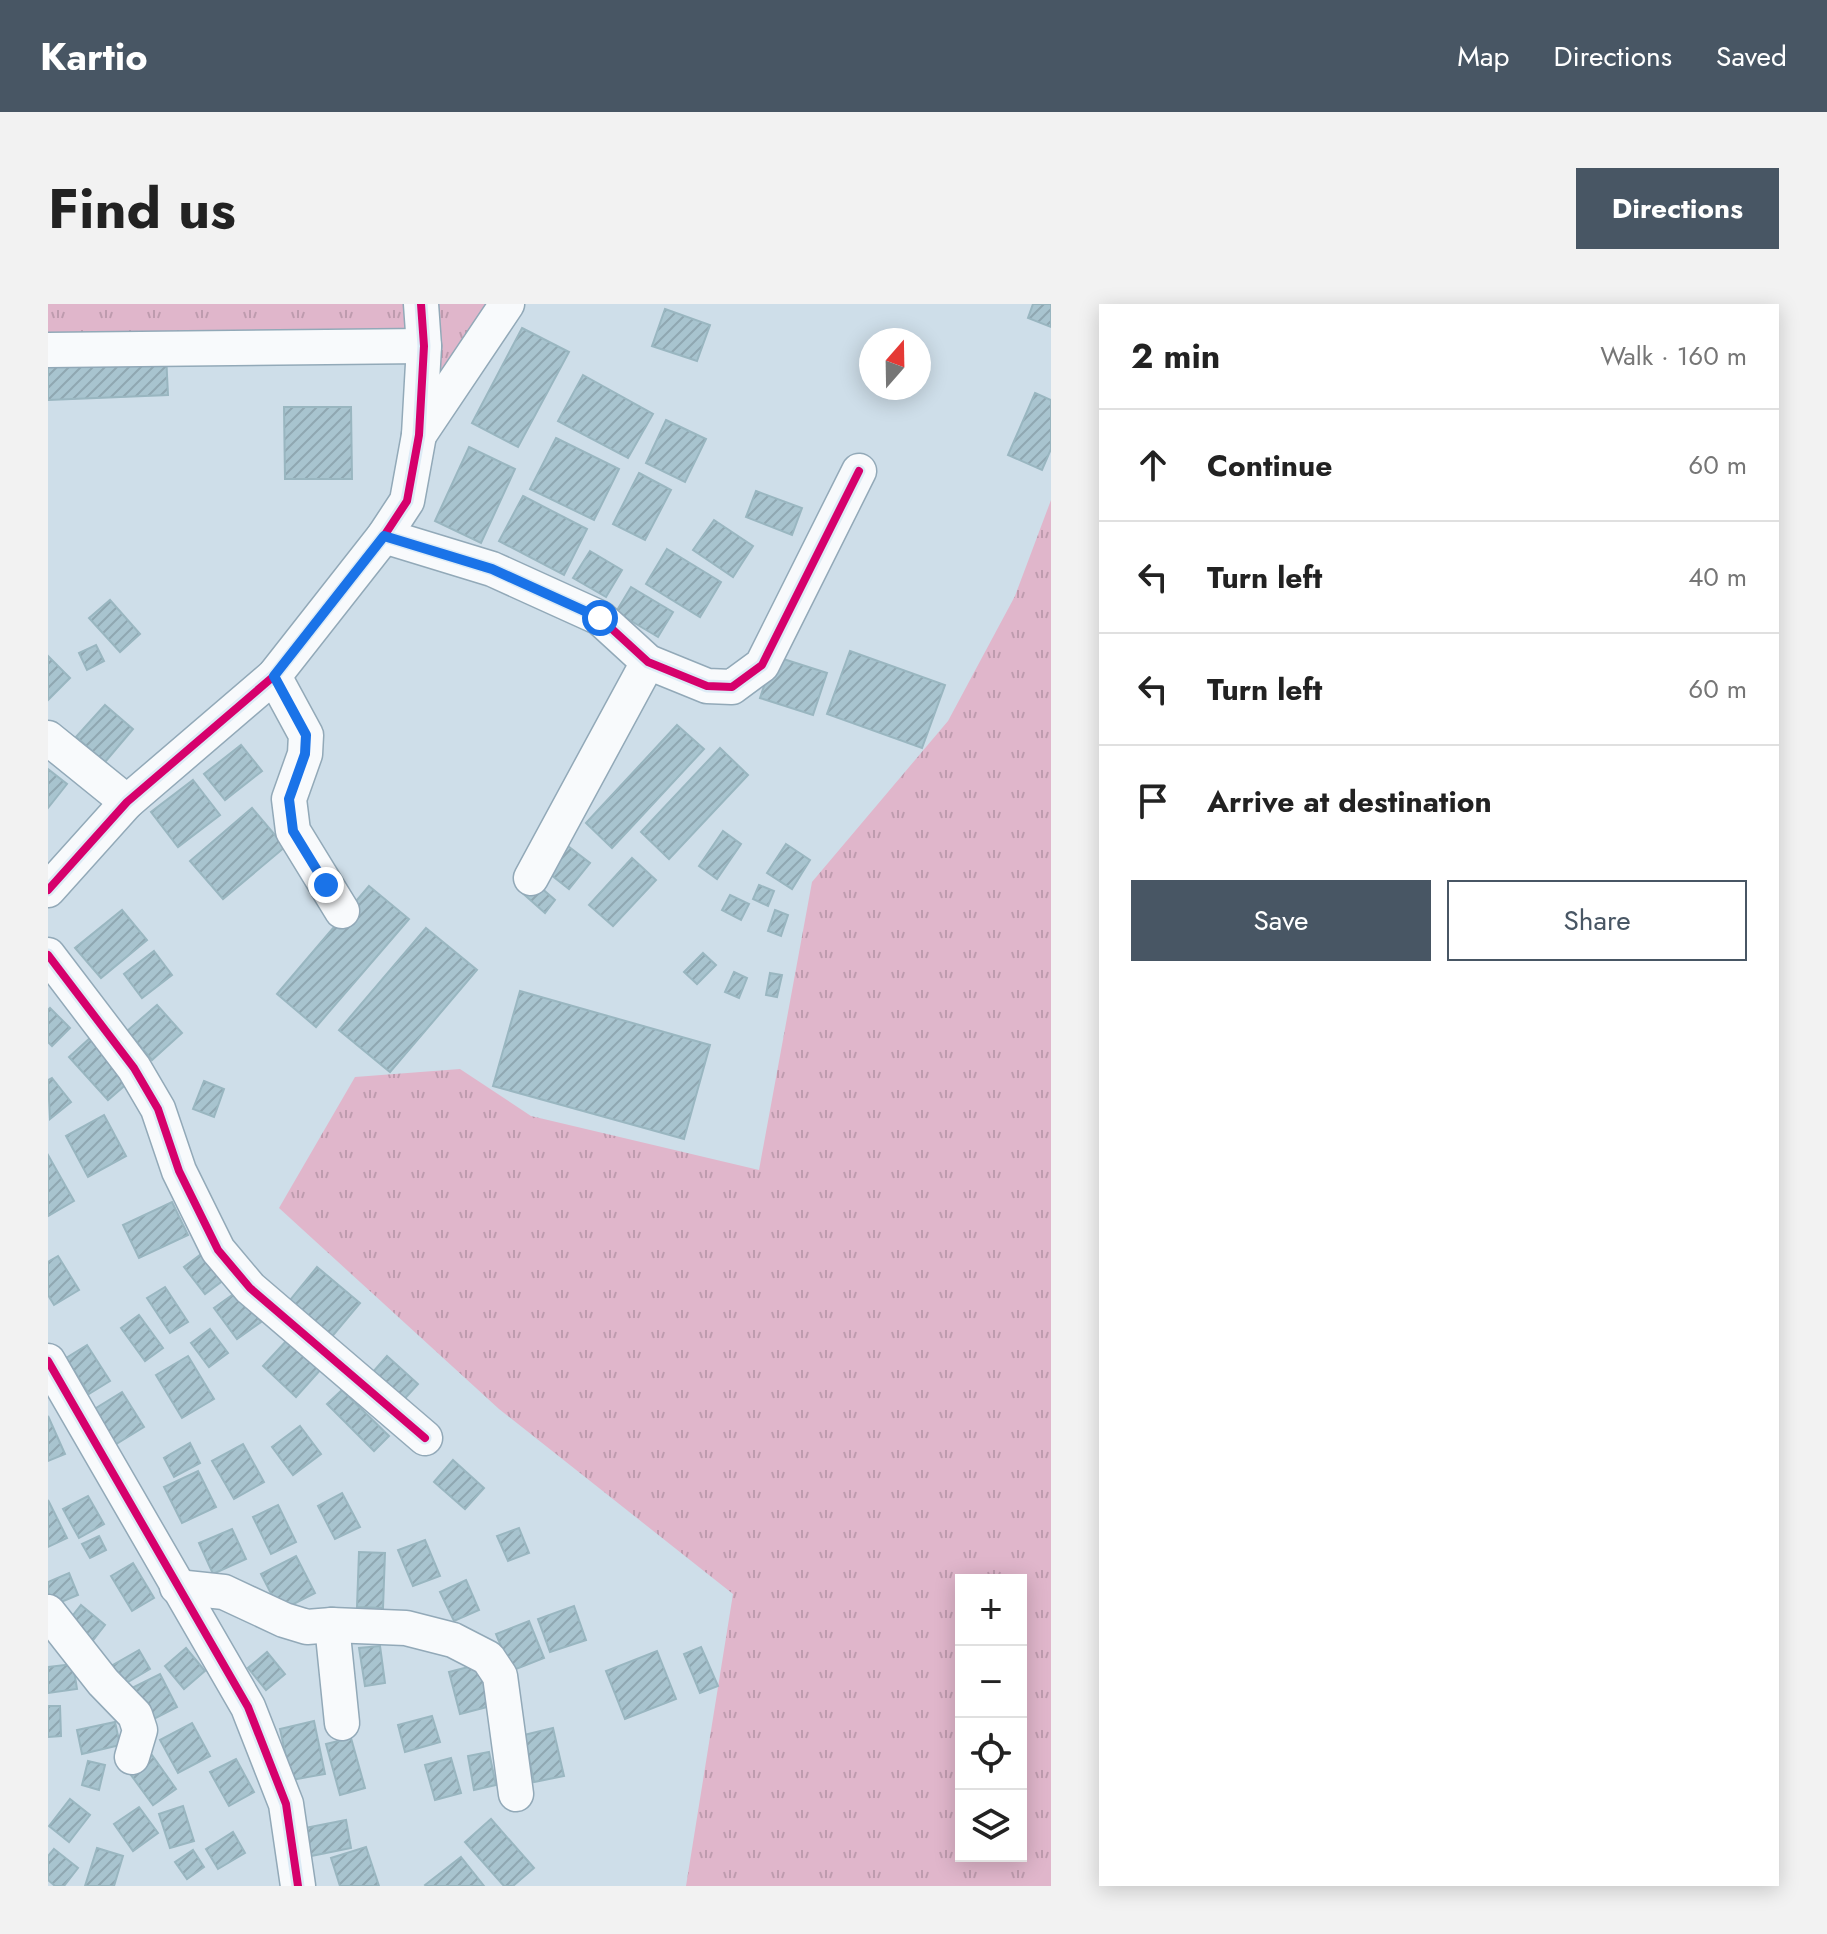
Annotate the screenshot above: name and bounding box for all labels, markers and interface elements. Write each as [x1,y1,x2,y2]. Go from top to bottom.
text: Kartio [40,29,148,84]
text: Map [1457,36,1509,77]
text: Directions [1553,36,1672,77]
text: Saved [1716,36,1787,77]
text: Find us [48,168,236,249]
button: Directions [1576,168,1779,249]
north arrow [859,328,931,400]
text: 2 min [1131,332,1220,381]
text: Walk · 160 m [1600,337,1747,375]
icon: ahead [1131,443,1175,487]
text: Continue [1207,444,1333,487]
text: 60 m [1688,446,1747,484]
icon: left [1131,555,1175,599]
text: Turn left [1207,556,1322,599]
text: 40 m [1688,558,1747,596]
route start [582,600,618,636]
icon: left [1131,667,1175,711]
text: Turn left [1207,668,1322,711]
text: 60 m [1688,670,1747,708]
icon: arrive [1131,779,1175,823]
text: Arrive at destination [1207,780,1492,823]
route end [308,867,344,903]
button: Save [1131,880,1431,961]
button: Share [1447,880,1747,961]
map controls [955,1574,1027,1862]
button: + [955,1574,1027,1646]
button: − [955,1646,1027,1718]
button: locate [955,1718,1027,1790]
button: layers [955,1790,1027,1862]

